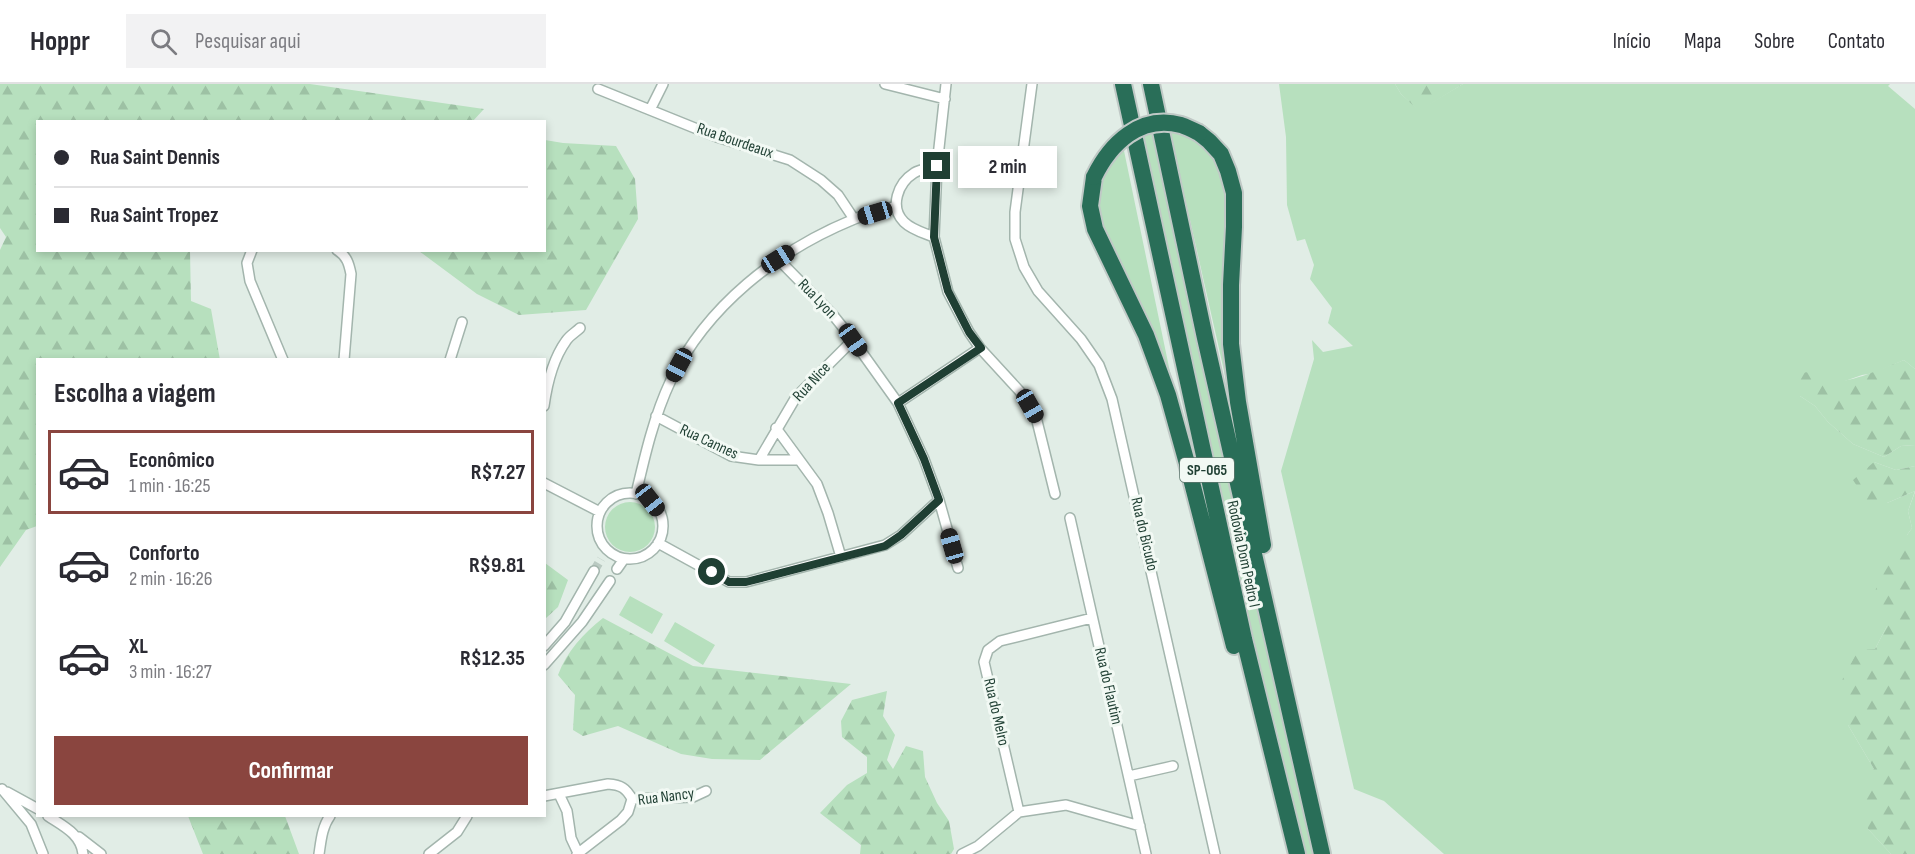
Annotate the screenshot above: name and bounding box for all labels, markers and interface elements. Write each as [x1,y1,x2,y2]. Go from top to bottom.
search box [126,14,546,68]
text: Hoppr [30,25,90,58]
icon: search [147,25,180,58]
text: Pesquisar aqui [195,28,300,55]
text: Início [1613,29,1651,54]
text: Mapa [1684,29,1721,54]
text: Sobre [1754,29,1795,54]
text: Contato [1828,29,1885,54]
street label: Rua Bourdeaux [694,119,776,163]
text: Rua Saint Dennis [90,144,220,171]
callout: 2 min [958,145,1057,187]
route end [923,152,950,179]
text: 2 min [988,155,1027,179]
car [855,199,895,227]
text: Rua Saint Tropez [90,202,219,229]
car [758,242,798,276]
street label: Rua Lyon [794,275,840,323]
car [835,320,871,360]
car [663,345,695,385]
street label: Rua Nice [789,358,835,406]
text: Escolha a viagem [54,378,216,410]
car [1013,386,1047,426]
street label: Rua Cannes [677,420,741,464]
icon: car [57,445,111,499]
text: Econômico [129,447,215,474]
road number: SP-065 [1180,458,1234,482]
text: R$7.27 [471,459,525,486]
text: 1 min · 16:25 [129,474,210,498]
car [632,480,668,520]
street label: Rua do Bicudo [1126,495,1162,573]
street label: Rodovia Dom Pedro I [1222,499,1264,609]
car [938,526,966,566]
icon: car [57,538,111,592]
text: Conforto [129,540,200,567]
text: R$9.81 [469,552,525,579]
route start [698,558,725,585]
text: 2 min · 16:26 [129,567,212,591]
icon: car [57,631,111,685]
text: XL [129,633,148,660]
text: R$12.35 [460,645,525,672]
street label: Rua do Flautim [1090,646,1126,726]
text: 3 min · 16:27 [129,660,212,684]
street label: Rua do Melro [979,676,1013,748]
button: Confirmar [54,736,528,805]
street label: Rua Nancy [637,784,695,810]

